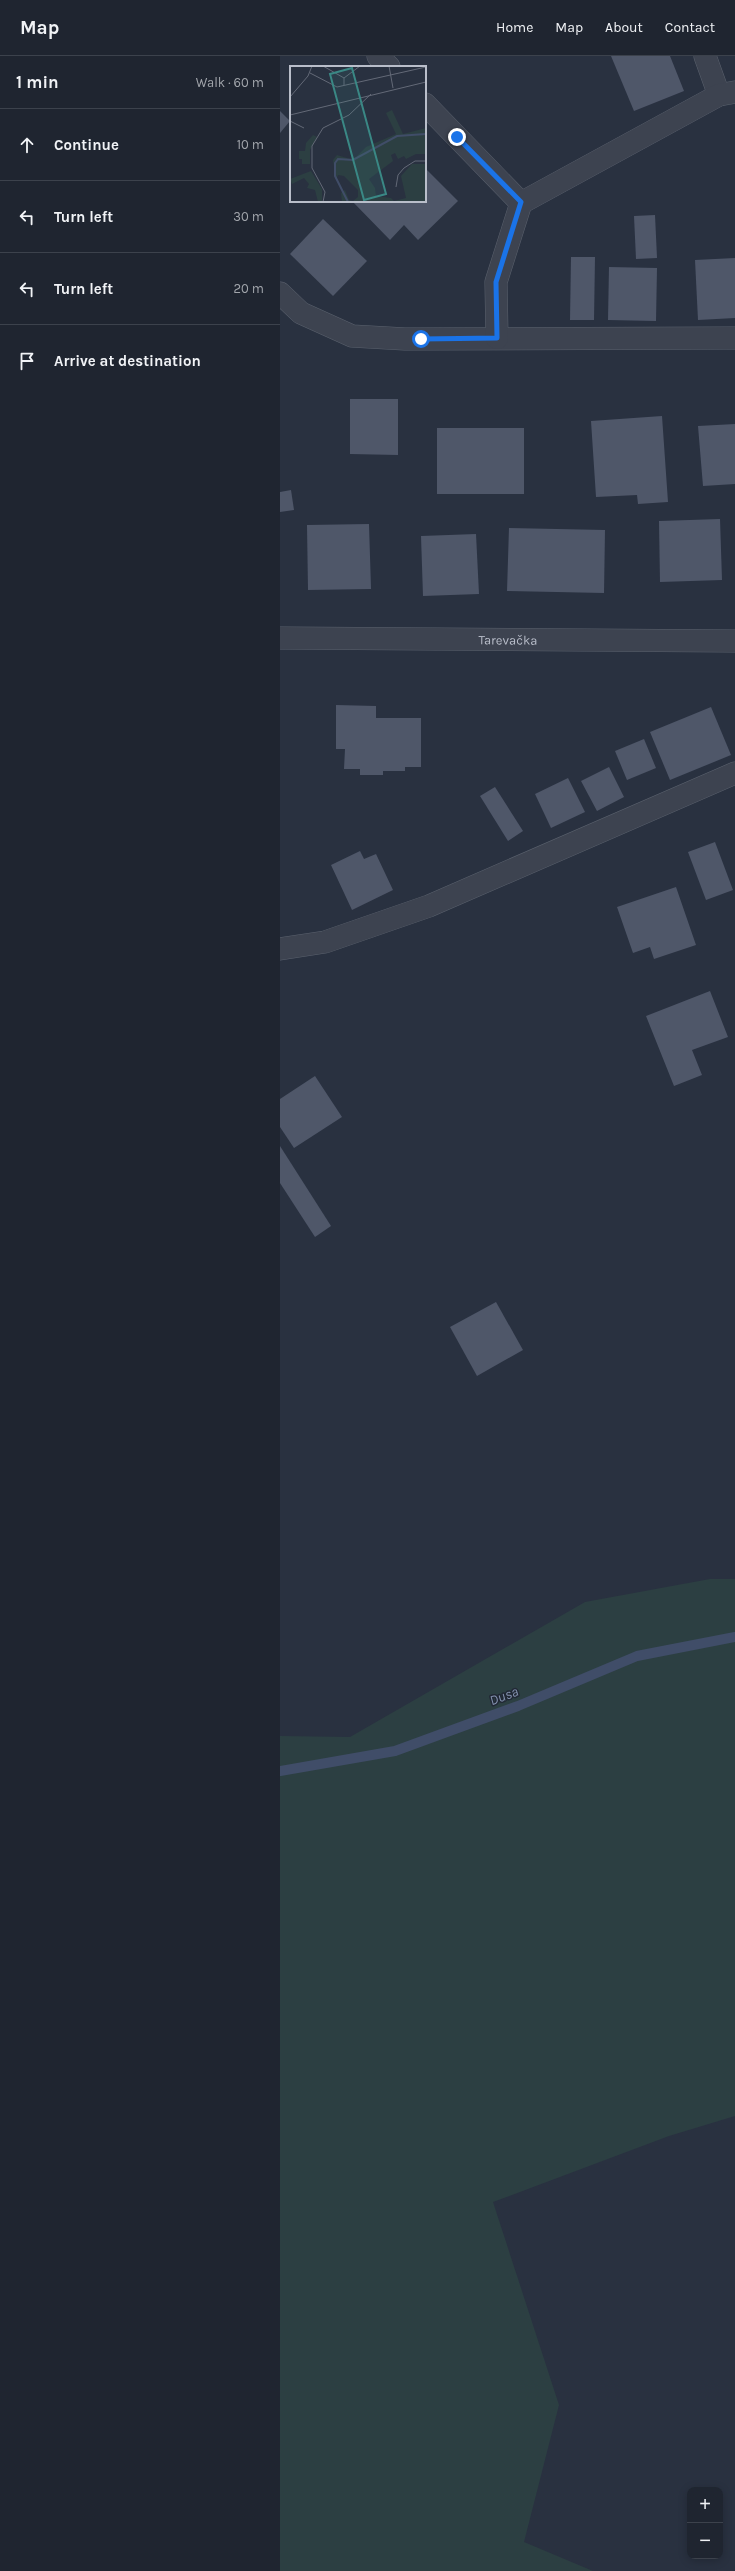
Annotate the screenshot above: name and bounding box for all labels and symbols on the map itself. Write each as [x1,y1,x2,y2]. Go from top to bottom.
inset map [290,66,426,202]
route end [448,128,466,146]
route start [412,330,430,348]
street label: Tarevačka [479,632,537,647]
water label: Dusa [487,1683,521,1709]

